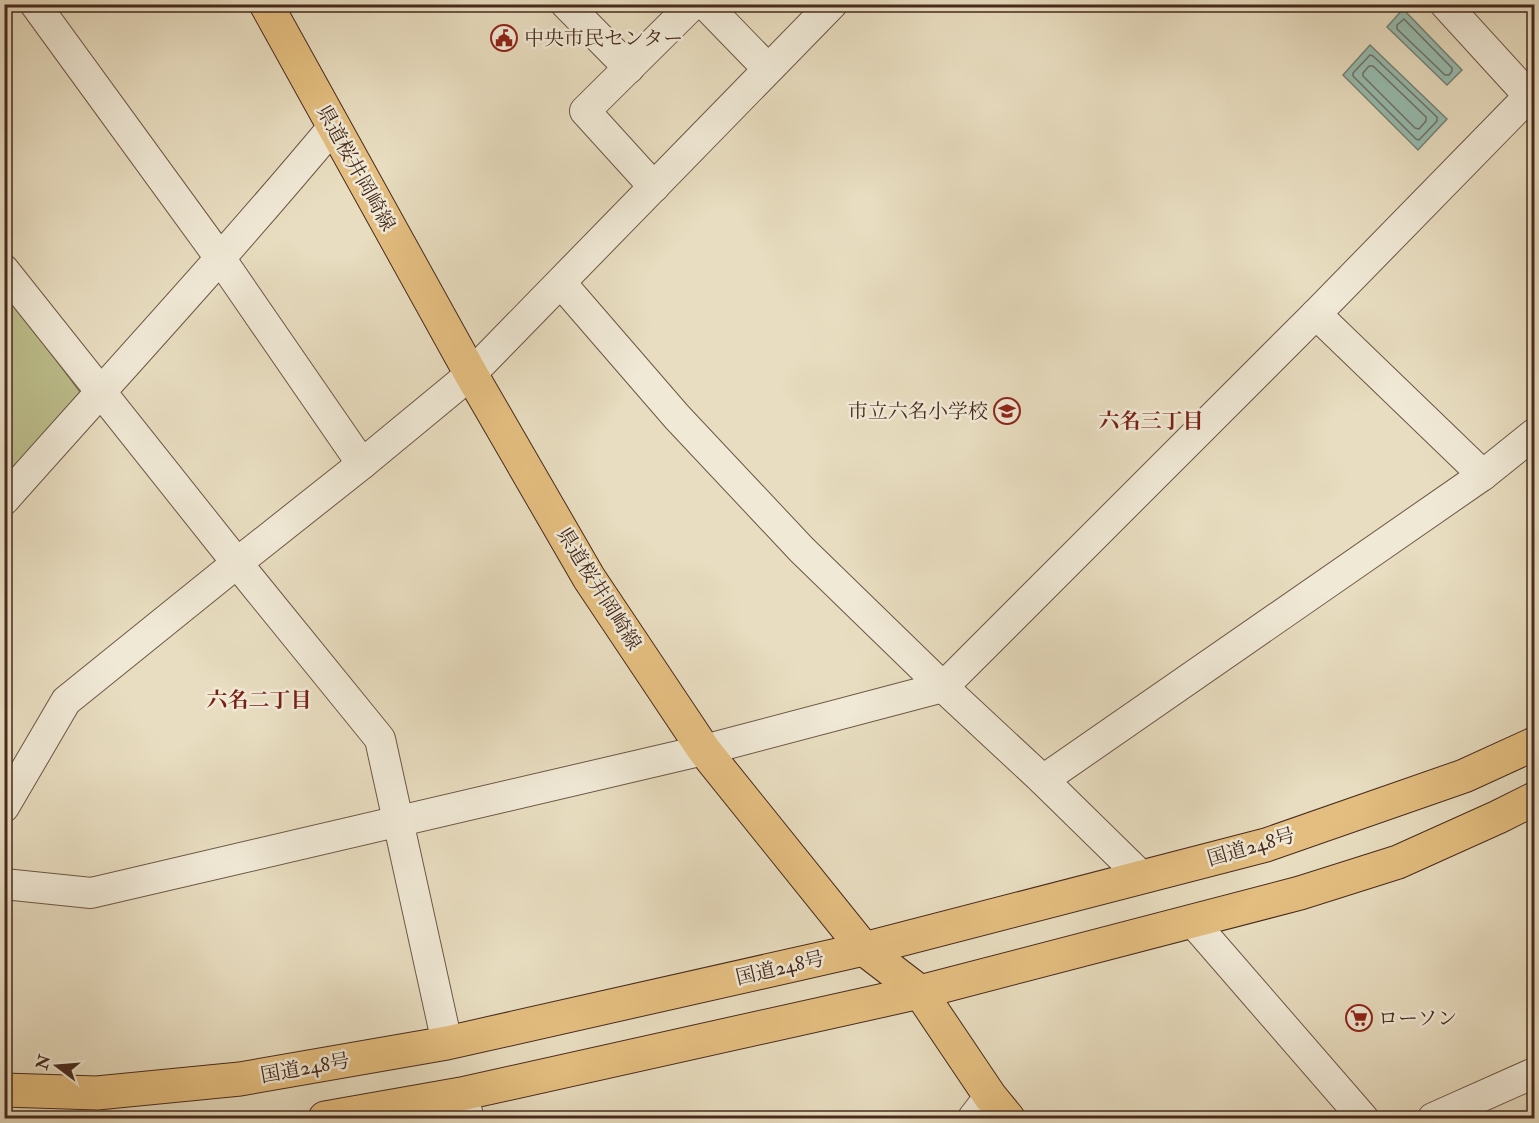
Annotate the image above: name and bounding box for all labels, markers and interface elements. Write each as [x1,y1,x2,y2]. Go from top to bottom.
public building icon: 中央市民センター [489,23,519,53]
place label: 中央市民センター [524,26,683,51]
street label: 県道桜井岡崎線 [311,101,401,235]
school or university icon: 市立六名小学校 [992,396,1022,426]
place label: 市立六名小学校 [848,399,988,424]
district label: 六名三丁目 [1099,408,1204,435]
street label: 県道桜井岡崎線 [551,523,647,655]
district label: 六名二丁目 [207,687,312,714]
street label: 国道248号 [1204,823,1298,871]
street label: 国道248号 [733,946,827,990]
supermarket icon: ローソン [1344,1003,1374,1033]
place label: ローソン [1378,1006,1457,1031]
north arrow [27,1036,87,1096]
street label: 国道248号 [258,1048,352,1088]
text: N [32,1052,55,1073]

